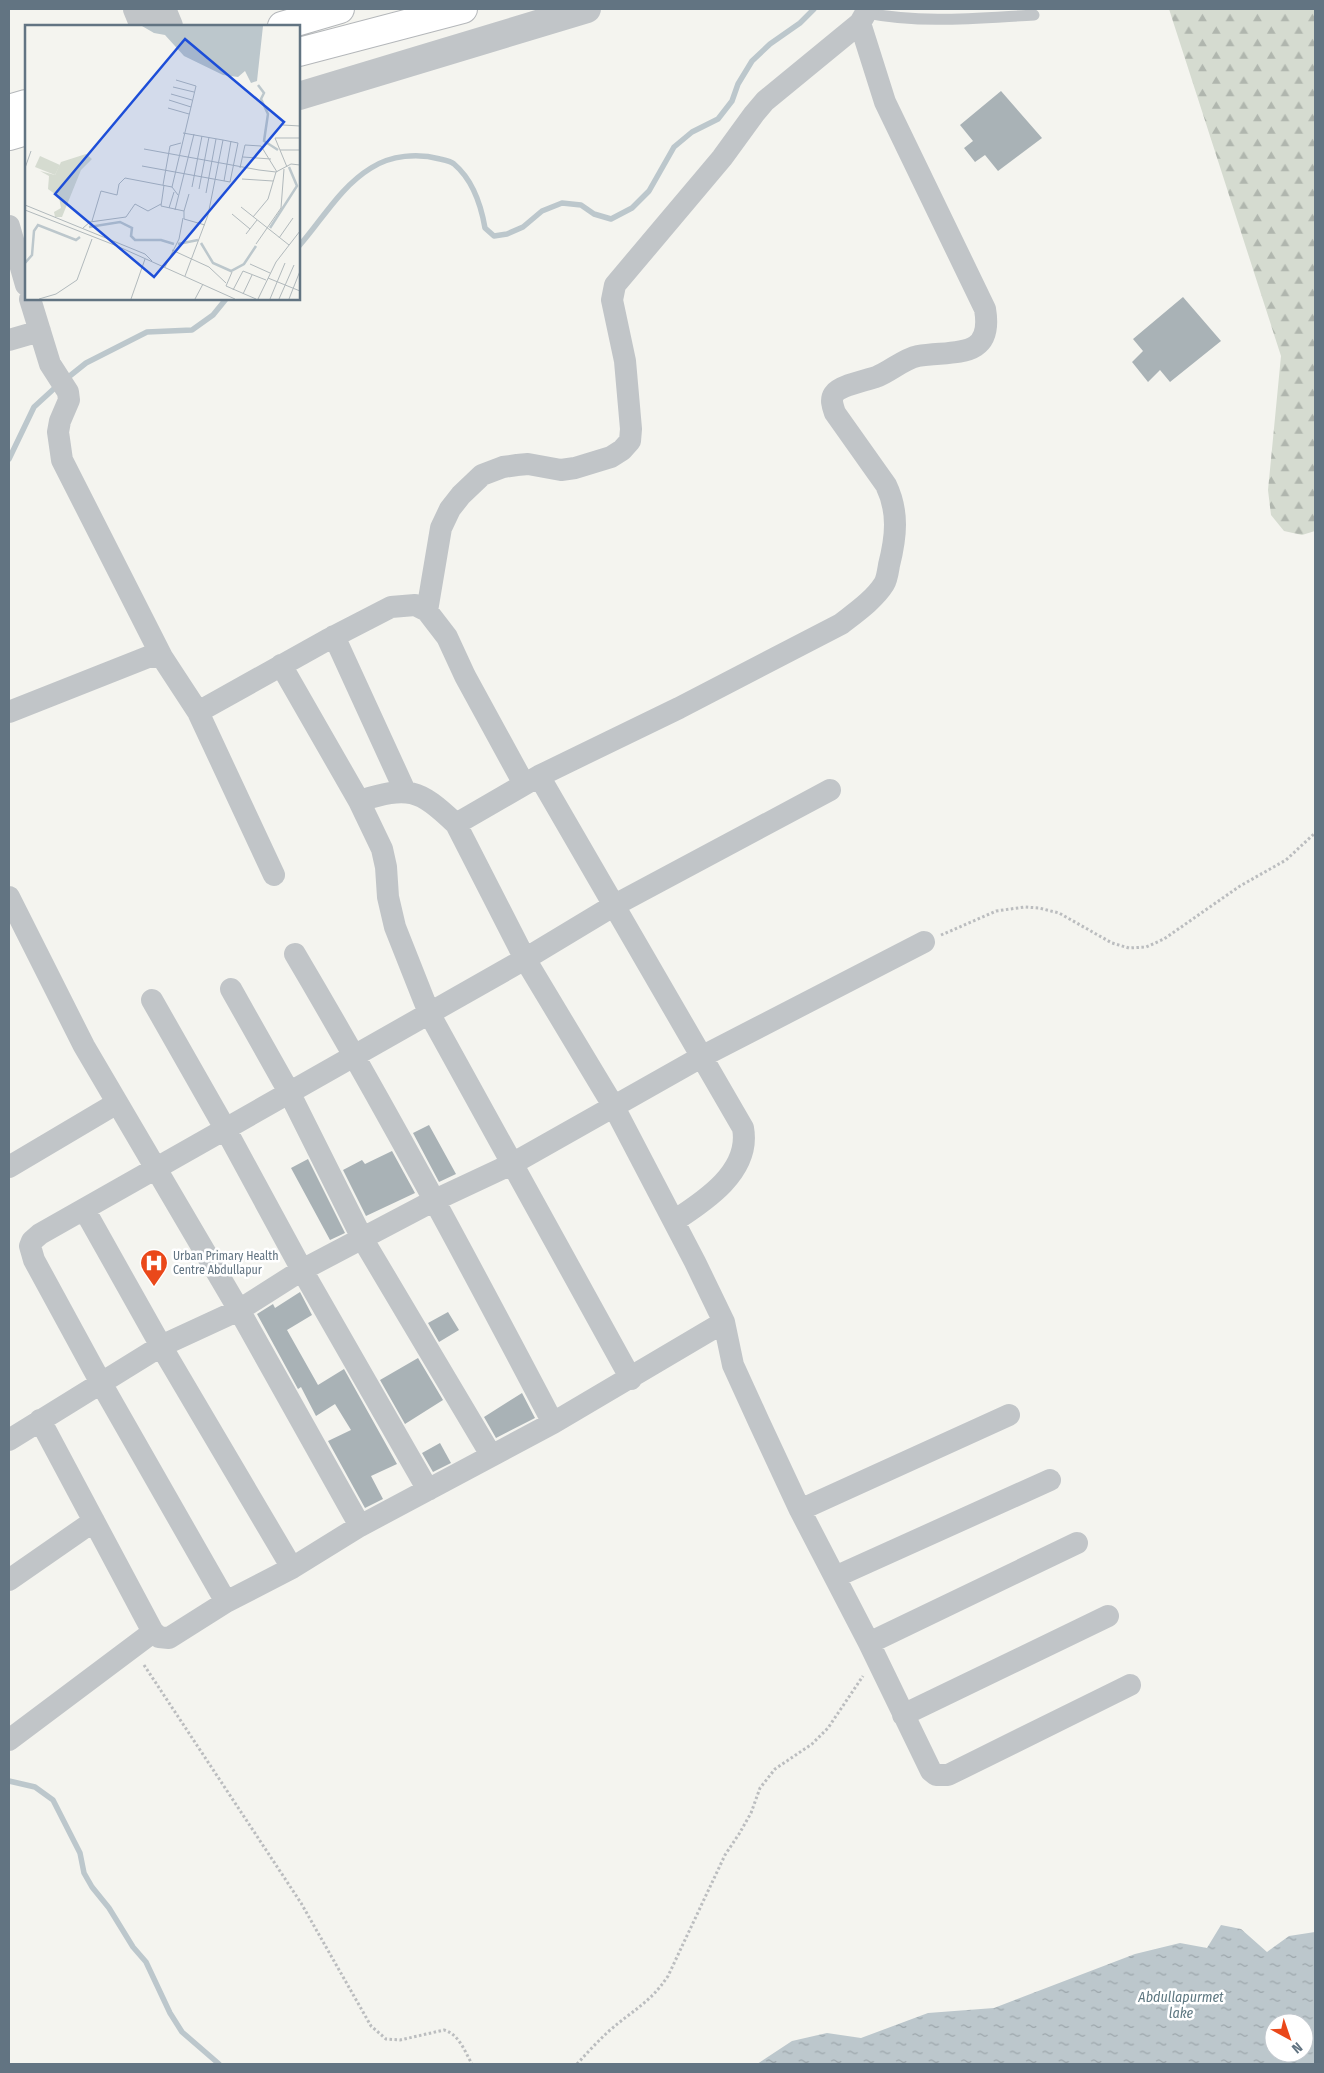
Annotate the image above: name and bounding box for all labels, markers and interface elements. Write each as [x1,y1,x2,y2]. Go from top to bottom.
inset map [25,25,300,300]
hospital icon: Urban Primary Health Centre Abdullapur [139,1248,169,1287]
place label: Urban Primary Health Centre Abdullapur [173,1249,279,1277]
water label: Abdullapurmet lake [1137,1989,1224,2022]
north arrow [1264,2013,1314,2063]
text: N [1288,2038,1306,2057]

